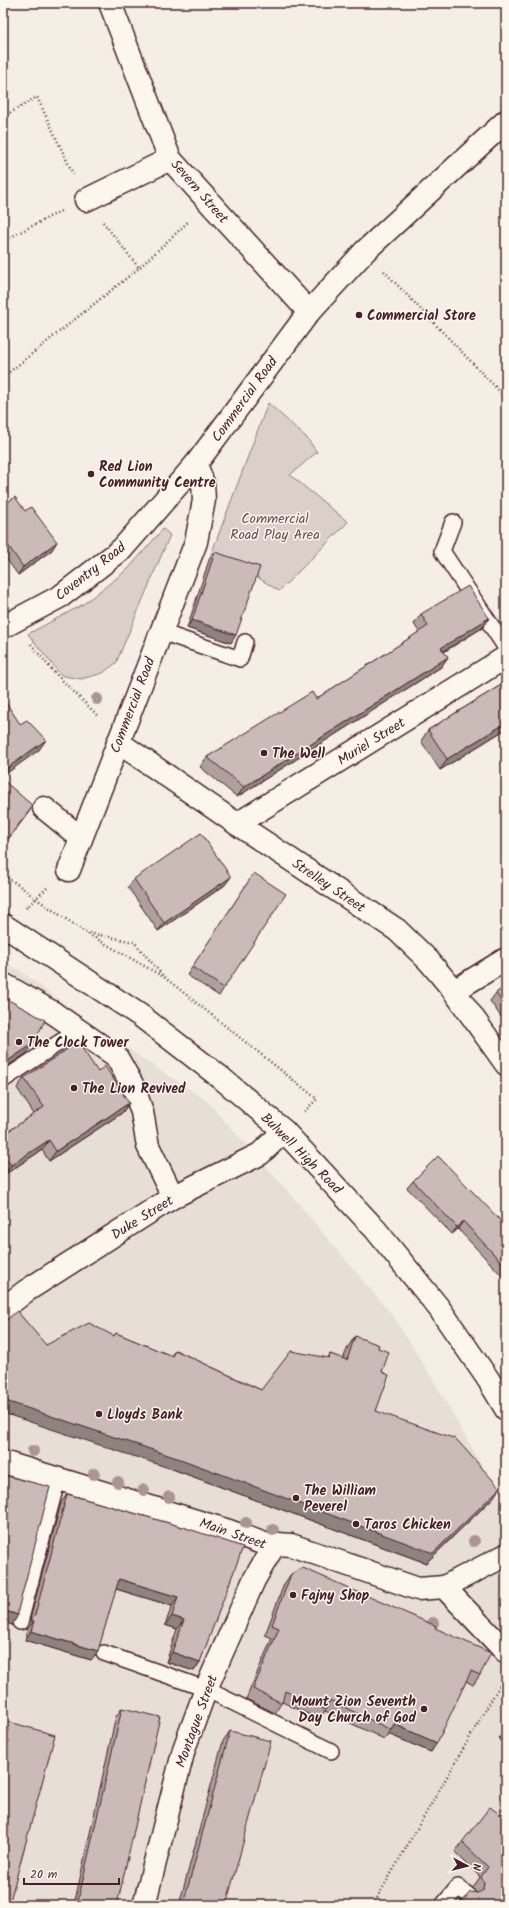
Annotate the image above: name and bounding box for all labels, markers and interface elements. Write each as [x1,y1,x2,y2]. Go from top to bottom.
street label: Severn Street [165,155,234,229]
place label: Commercial Store [367,305,476,327]
marker: Commercial Store [354,310,364,320]
street label: Commercial Road [206,351,284,447]
place label: Red Lion Community Centre [99,456,216,494]
marker: Red Lion Community Centre [86,469,96,479]
park label: Commercial Road Play Area [230,508,320,546]
street label: Coventry Road [50,536,132,607]
street label: Commercial Road [105,653,162,757]
street label: Muriel Street [333,712,410,771]
place label: The Well [272,743,325,765]
marker: The Well [259,748,269,758]
street label: Strelley Street [287,853,370,919]
place label: The Clock Tower [27,1032,129,1054]
marker: The Clock Tower [14,1037,24,1047]
place label: The Lion Revived [82,1078,186,1100]
marker: The Lion Revived [69,1083,79,1093]
street label: Bulwell High Road [255,1108,348,1200]
street label: Duke Street [107,1190,178,1246]
place label: Lloyds Bank [107,1404,183,1426]
marker: Lloyds Bank [94,1409,104,1419]
place label: The William Peverel [304,1480,377,1518]
marker: The William Peverel [291,1493,301,1503]
street label: Main Street [196,1512,270,1556]
place label: Taros Chicken [364,1514,451,1536]
marker: Taros Chicken [351,1519,361,1529]
place label: Fajny Shop [301,1585,370,1607]
marker: Fajny Shop [288,1590,298,1600]
street label: Montague Street [170,1671,224,1771]
place label: Mount Zion Seventh Day Church of God [291,1691,416,1729]
marker: Mount Zion Seventh Day Church of God [419,1704,429,1714]
north arrow [447,1846,487,1886]
scale bar [24,1860,119,1886]
text: N [467,1863,485,1872]
text: 20 m [30,1865,58,1884]

